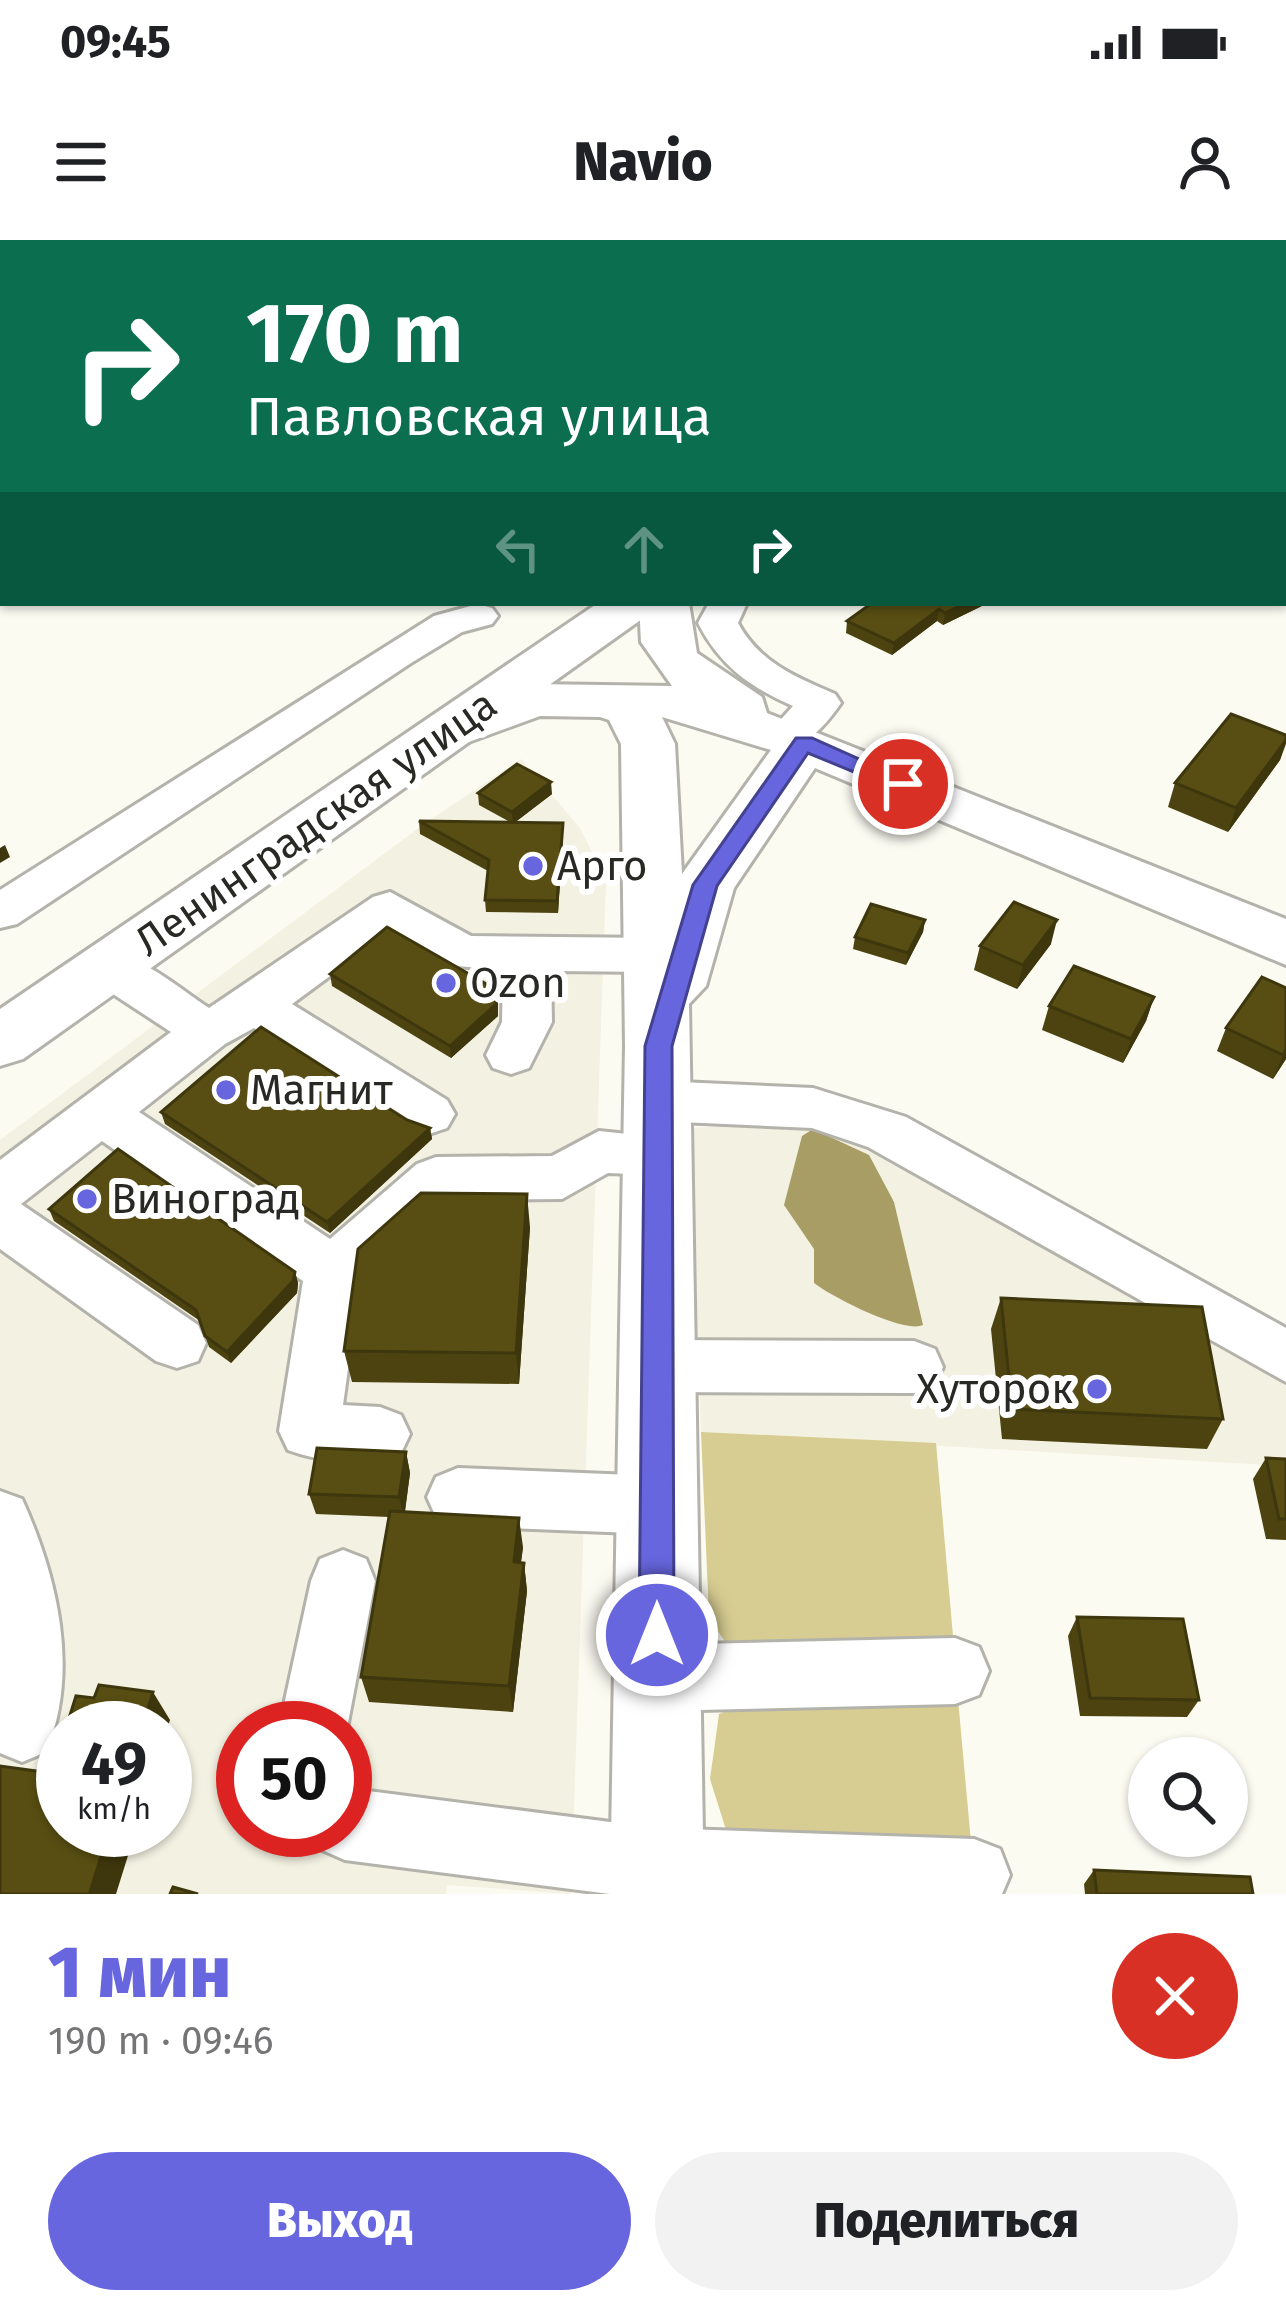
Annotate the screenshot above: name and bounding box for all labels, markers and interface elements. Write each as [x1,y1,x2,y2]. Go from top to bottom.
text: 09:45 [60,15,171,69]
icon: menu [48,129,114,195]
icon: person [1172,129,1238,195]
text: Navio [573,130,713,194]
text: 170 m [246,283,463,384]
icon: right [48,288,204,444]
text: Павловская улица [246,385,712,449]
icon: left [485,516,551,582]
icon: ahead [611,516,677,582]
icon: right [737,516,803,582]
street label: Ленинградская улица [126,679,506,967]
pin [852,733,954,835]
icon: arrive [870,751,936,817]
place label: Арго [557,841,648,891]
marker: Арго [520,853,546,879]
place label: Ozon [470,958,566,1008]
marker: Ozon [433,970,459,996]
place label: Магнит [250,1065,393,1115]
marker: Магнит [213,1077,239,1103]
place label: Виноград [111,1174,300,1224]
marker: Виноград [74,1186,100,1212]
place label: Хуторок [916,1364,1073,1414]
marker: Хуторок [1084,1376,1110,1402]
position arrow [594,1572,720,1698]
speed limit sign: 50 [216,1701,372,1857]
text: 49 [81,1728,147,1800]
map controls [1128,1737,1248,1857]
button: search [1128,1737,1248,1857]
text: km/h [77,1791,151,1827]
text: 1 мин [48,1930,231,2016]
button: close [1112,1933,1238,2059]
text: 190 m · 09:46 [48,2018,273,2064]
button: Выход [48,2152,631,2290]
button: Поделиться [655,2152,1238,2290]

